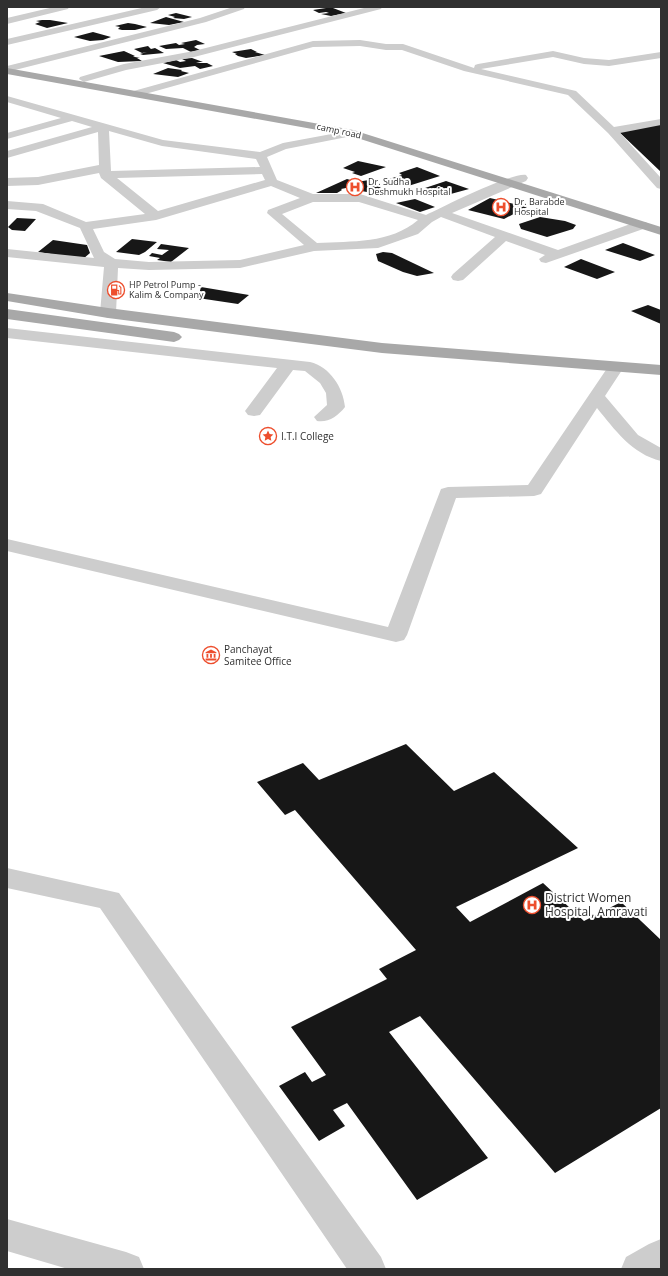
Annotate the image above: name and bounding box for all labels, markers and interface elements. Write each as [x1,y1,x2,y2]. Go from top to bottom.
street label: camp road [316,119,363,142]
place label: Dr. Sudha Deshmukh Hospital [368,175,450,198]
hospital icon: Dr. Sudha Deshmukh Hospital [345,177,365,197]
place label: Dr. Barabde Hospital [514,195,564,218]
hospital icon: Dr. Barabde Hospital [491,197,511,217]
place label: HP Petrol Pump - Kalim & Company [129,278,204,301]
fuel station icon: HP Petrol Pump - Kalim & Company [106,280,126,300]
place icon: I.T.I College [258,426,278,446]
place label: I.T.I College [281,429,334,443]
place label: Panchayat Samitee Office [224,642,292,668]
museum icon: Panchayat Samitee Office [201,645,221,665]
place label: District Women Hospital, Amravati [545,889,648,920]
hospital icon: District Women Hospital, Amravati [522,895,542,915]

